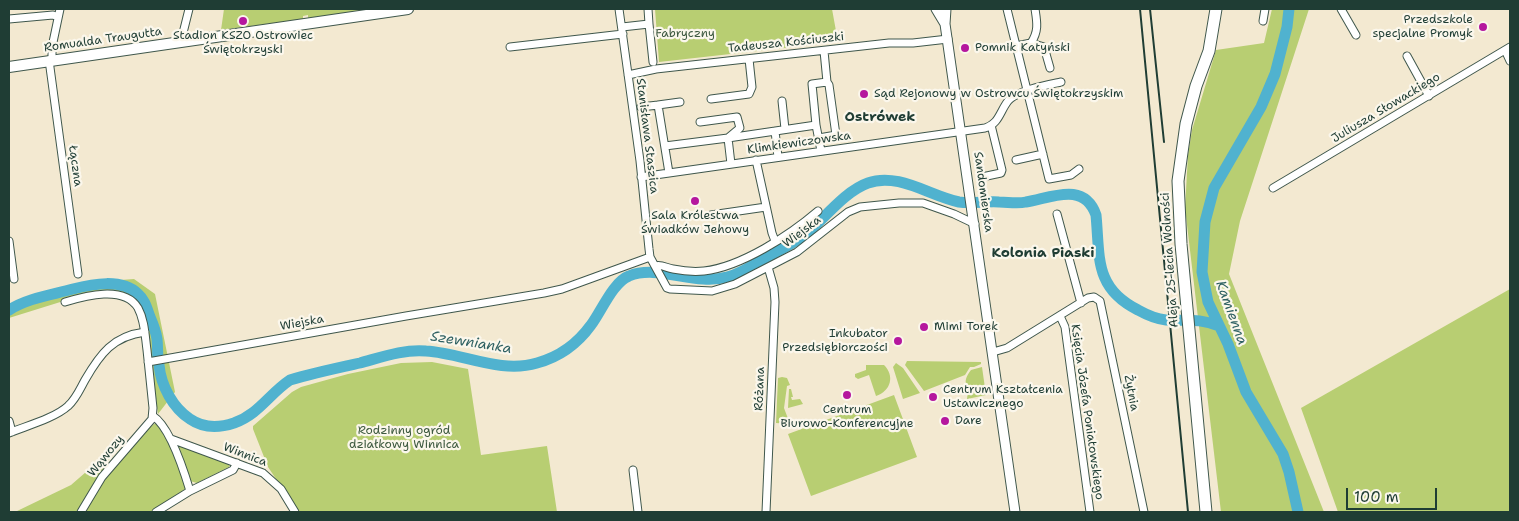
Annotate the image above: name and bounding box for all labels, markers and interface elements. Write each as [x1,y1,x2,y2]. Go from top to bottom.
place label: Przedszkole specjalne Promyk [1373,13,1473,41]
marker: Stadion KSZO Ostrowiec Świętokrzyski [237,15,249,27]
marker: Przedszkole specjalne Promyk [1477,21,1489,33]
street label: Romualda Traugutta [43,25,163,55]
park label: Fabryczny [655,27,715,41]
place label: Stadion KSZO Ostrowiec Świętokrzyski [173,29,313,57]
street label: Tadeusza Kościuszki [727,30,845,56]
place label: Pomnik Katyński [975,41,1070,55]
marker: Pomnik Katyński [959,42,971,54]
street label: Juliusza Słowackiego [1329,70,1443,146]
street label: Stanisława Staszica [633,77,661,195]
place label: Sąd Rejonowy w Ostrowcu Świętokrzyskim [874,87,1123,101]
marker: Sąd Rejonowy w Ostrowcu Świętokrzyskim [858,88,870,100]
district label: Ostrówek [845,109,915,125]
street label: Klimkiewiczowska [746,129,852,157]
street label: Łączna [65,144,85,188]
street label: Sandomierska [970,151,996,233]
street label: Aleja 25-lecia Wolności [1158,192,1182,328]
marker: Sala Królestwa Świadków Jehowy [689,195,701,207]
place label: Sala Królestwa Świadków Jehowy [641,209,749,237]
street label: Wiejska [780,213,824,251]
district label: Kolonia Piaski [992,245,1094,261]
water label: Kamienna [1212,279,1250,347]
street label: Wiejska [279,312,325,334]
place label: Mimi Torek [934,320,998,334]
marker: Mimi Torek [918,321,930,333]
street label: Księcia Józefa Poniatowskiego [1068,323,1106,501]
place label: Inkubator Przedsiębiorczości [782,327,888,355]
water label: Szewnianka [429,328,513,358]
marker: Inkubator Przedsiębiorczości [892,335,904,347]
street label: Różana [752,367,768,411]
street label: Żytnia [1120,374,1142,412]
place label: Centrum Kształcenia Ustawicznego [943,383,1063,411]
marker: Centrum Biurowo-Konferencyjne [841,389,853,401]
marker: Centrum Kształcenia Ustawicznego [927,391,939,403]
place label: Centrum Biurowo-Konferencyjne [780,403,914,431]
place label: Dare [955,414,982,428]
marker: Dare [939,415,951,427]
park label: Rodzinny ogród działkowy Winnica [349,424,459,452]
street label: Wąwozy [85,432,127,480]
street label: Winnica [221,440,269,470]
scale bar [1349,478,1440,510]
text: 100 m [1354,487,1399,507]

